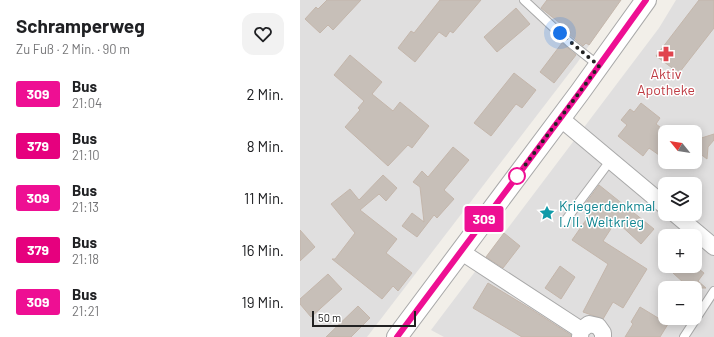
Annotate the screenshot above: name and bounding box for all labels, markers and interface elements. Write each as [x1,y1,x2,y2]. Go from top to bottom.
button: heart [242,13,284,55]
text: Schramperweg [16,14,145,37]
your location [550,23,570,43]
text: Zu Fuß · 2 Min. · 90 m [16,41,130,57]
pharmacy icon: Aktiv Apotheke [657,45,675,63]
place label: Aktiv Apotheke [637,65,695,98]
text: Bus [72,77,97,95]
text: 309 [27,85,49,102]
text: 2 Min. [246,85,284,103]
text: 21:04 [72,95,102,111]
north arrow [658,125,702,169]
map controls [658,125,702,325]
text: Bus [72,129,97,147]
text: 379 [27,137,49,154]
text: 8 Min. [247,137,284,155]
text: 21:10 [72,147,100,163]
unlabelled marker [508,167,526,185]
button: layers [658,177,702,221]
text: Bus [72,181,97,199]
text: 309 [27,189,49,206]
text: 11 Min. [244,189,284,207]
place label: Kriegerdenkmal I./II. Weltkrieg [559,197,655,230]
text: 21:13 [72,199,99,215]
place icon: Kriegerdenkmal I./II. Weltkrieg [538,204,556,222]
line badge: 309 [461,206,507,232]
text: 309 [473,210,495,227]
button: + [658,229,702,273]
text: Bus [72,233,97,251]
text: 379 [27,241,49,258]
text: 16 Min. [242,241,284,259]
text: 21:18 [72,251,99,267]
button: − [658,281,702,325]
text: Bus [72,285,97,303]
text: 309 [27,293,49,310]
text: 19 Min. [241,293,284,311]
text: 21:21 [72,303,99,319]
scale bar [312,309,416,328]
text: 50 m [318,311,341,324]

